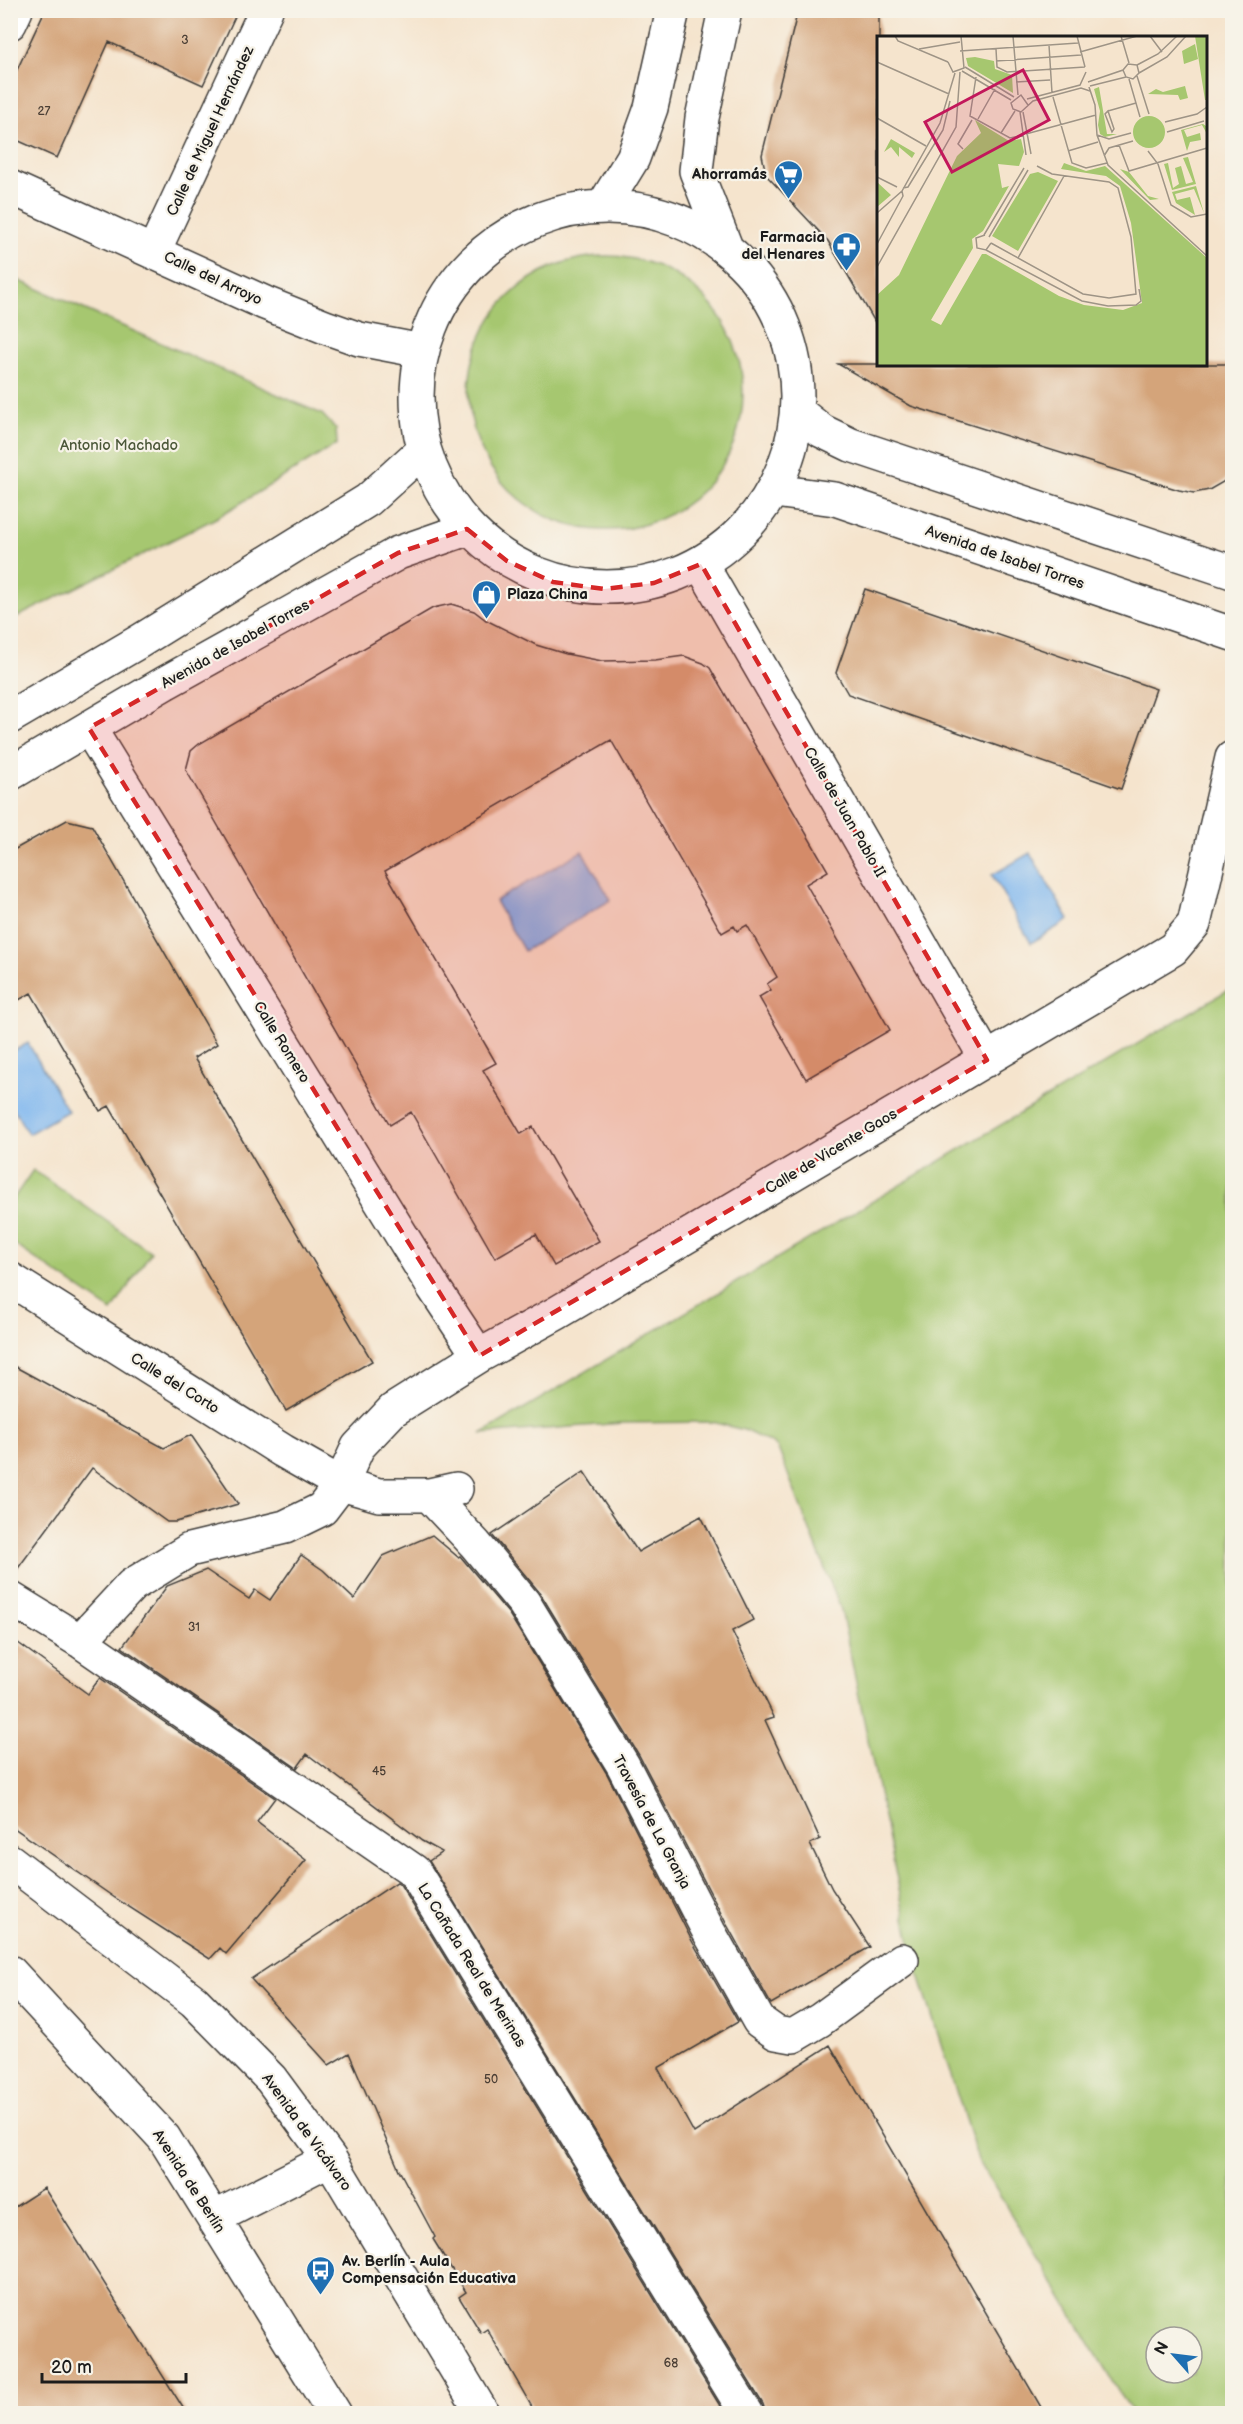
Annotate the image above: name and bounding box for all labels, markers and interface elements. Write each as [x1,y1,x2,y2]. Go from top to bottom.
house number: 3 [181,33,189,48]
inset map [877,36,1207,366]
street label: Calle de Miguel Hernández [163,42,259,219]
house number: 27 [38,104,51,119]
supermarket icon: Ahorramás [772,158,804,200]
place label: Ahorramás [691,165,767,184]
place label: Farmacia del Henares [741,228,825,264]
pharmacy icon: Farmacia del Henares [830,230,862,272]
street label: Calle del Arroyo [161,247,265,310]
park label: Antonio Machado [60,436,178,455]
street label: Avenida de Isabel Torres [923,521,1087,594]
shop icon: Plaza China [470,578,502,620]
place label: Plaza China [507,585,588,604]
street label: Avenida de Isabel Torres [158,595,313,693]
street label: Calle de Juan Pablo II [799,744,890,881]
street label: Calle Romero [249,998,314,1087]
street label: Calle de Vicente Gaos [762,1104,901,1198]
street label: Calle del Corto [127,1349,223,1418]
house number: 31 [188,1620,200,1635]
street label: Travesía de La Granja [608,1752,695,1892]
house number: 45 [372,1764,386,1779]
street label: La Cañada Real de Merinas [413,1880,530,2051]
street label: Avenida de Vicálvaro [258,2070,356,2195]
house number: 50 [484,2072,498,2087]
street label: Avenida de Berlín [148,2126,229,2236]
place label: Av. Berlín - Aula Compensación Educativa [341,2252,516,2288]
bus stop icon: Av. Berlín - Aula Compensación Educativa [305,2254,337,2296]
north arrow [1144,2325,1204,2385]
text: N [1151,2339,1173,2358]
scale bar [42,2346,186,2384]
house number: 68 [664,2356,678,2371]
text: 20 m [51,2357,92,2378]

